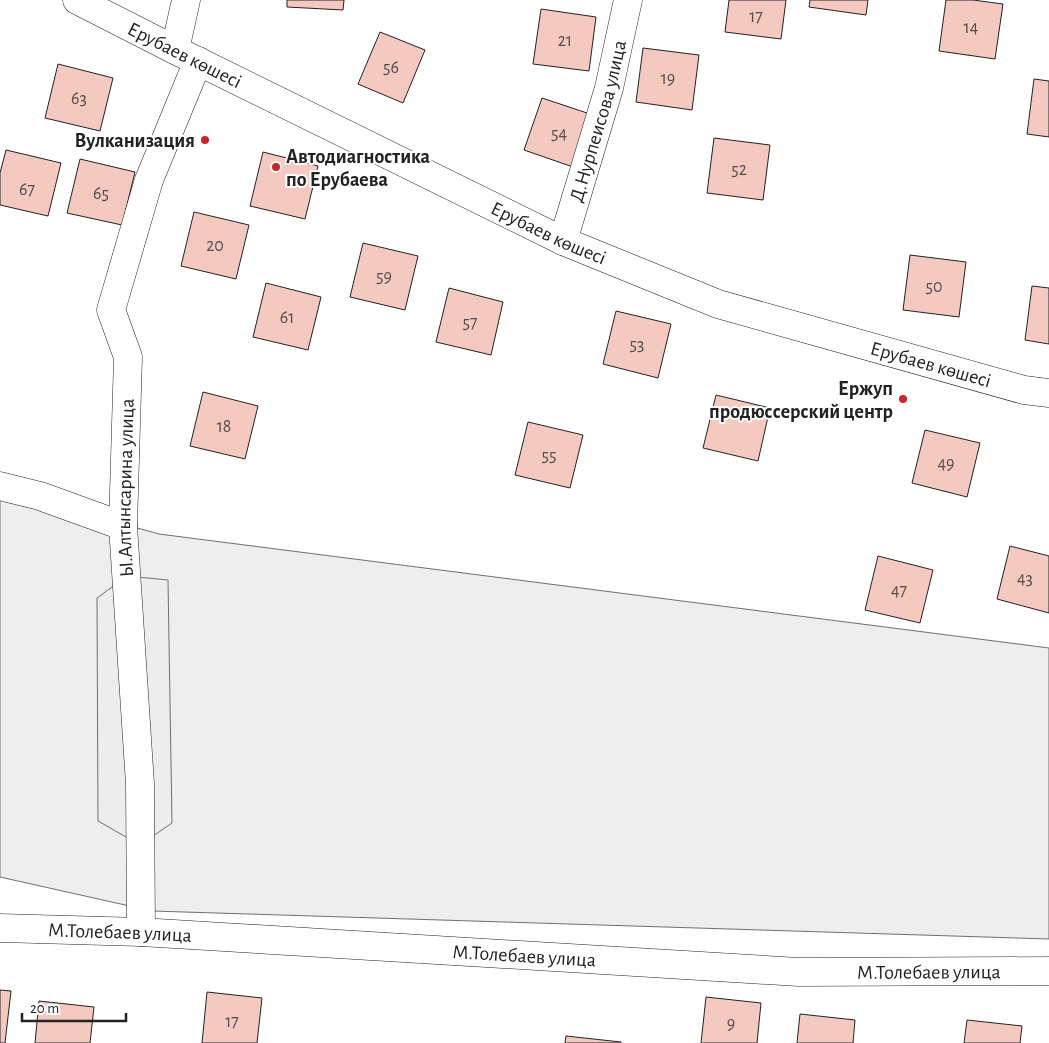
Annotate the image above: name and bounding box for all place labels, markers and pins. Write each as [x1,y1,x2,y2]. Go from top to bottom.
place label: Вулканизация [74,131,195,151]
marker: Вулканизация [199,134,211,146]
place label: Автодиагностика по Ерубаева [286,147,431,190]
marker: Автодиагностика по Ерубаева [270,161,282,173]
place label: Ержуп продюссерский центр [709,379,893,422]
marker: Ержуп продюссерский центр [897,393,909,405]

